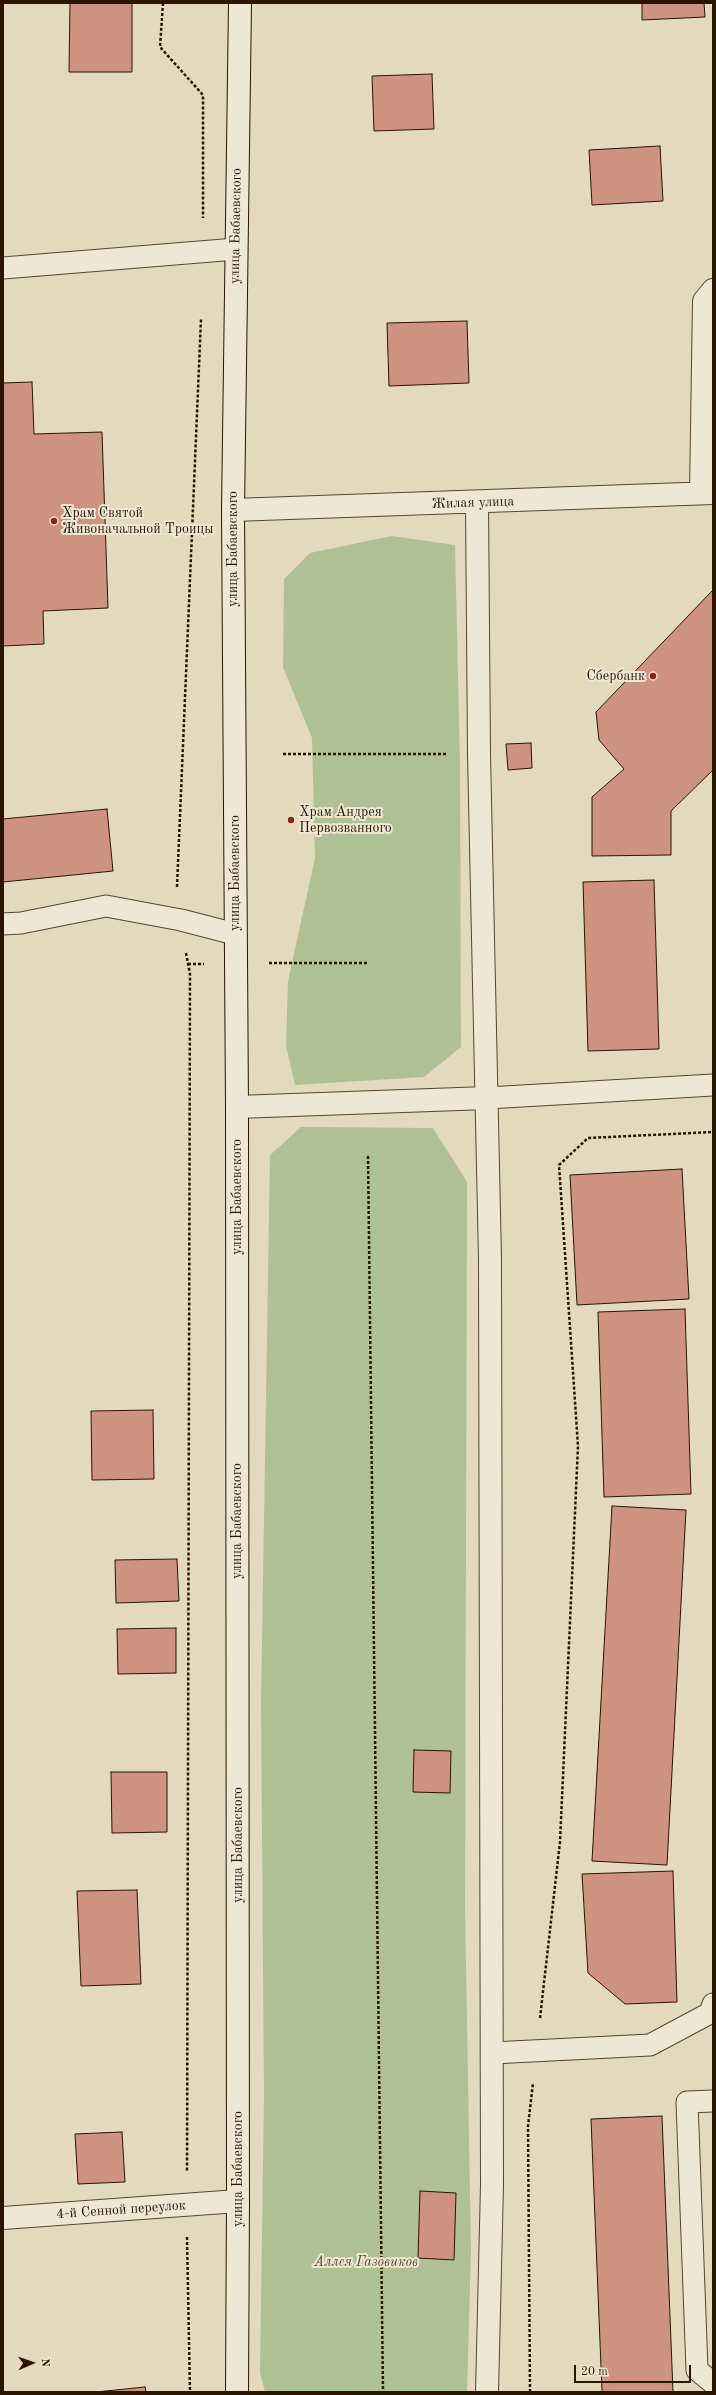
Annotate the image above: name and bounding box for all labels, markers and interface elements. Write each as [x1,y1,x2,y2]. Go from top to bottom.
street label: улица Бабаевского [227,168,245,284]
street label: улица Бабаевского [225,491,241,607]
street label: Жилая улица [431,493,515,513]
place label: Храм Святой Живоначальной Троицы [62,505,213,538]
marker: Храм Святой Живоначальной Троицы [49,516,59,526]
place label: Сбербанк [586,668,645,684]
marker: Сбербанк [648,671,658,681]
place label: Храм Андрея Первозванного [299,804,392,836]
street label: улица Бабаевского [227,815,243,931]
marker: Храм Андрея Первозванного [286,815,296,825]
street label: улица Бабаевского [229,1139,245,1255]
street label: улица Бабаевского [229,1463,245,1579]
street label: улица Бабаевского [230,1787,246,1903]
street label: улица Бабаевского [230,2111,246,2227]
street label: 4-й Сенной переулок [56,2197,186,2223]
park label: Аллея Газовиков [314,2254,418,2270]
north arrow [12,2343,52,2383]
scale bar [576,2357,693,2383]
text: N [39,2358,50,2367]
text: 20 m [581,2366,608,2378]

